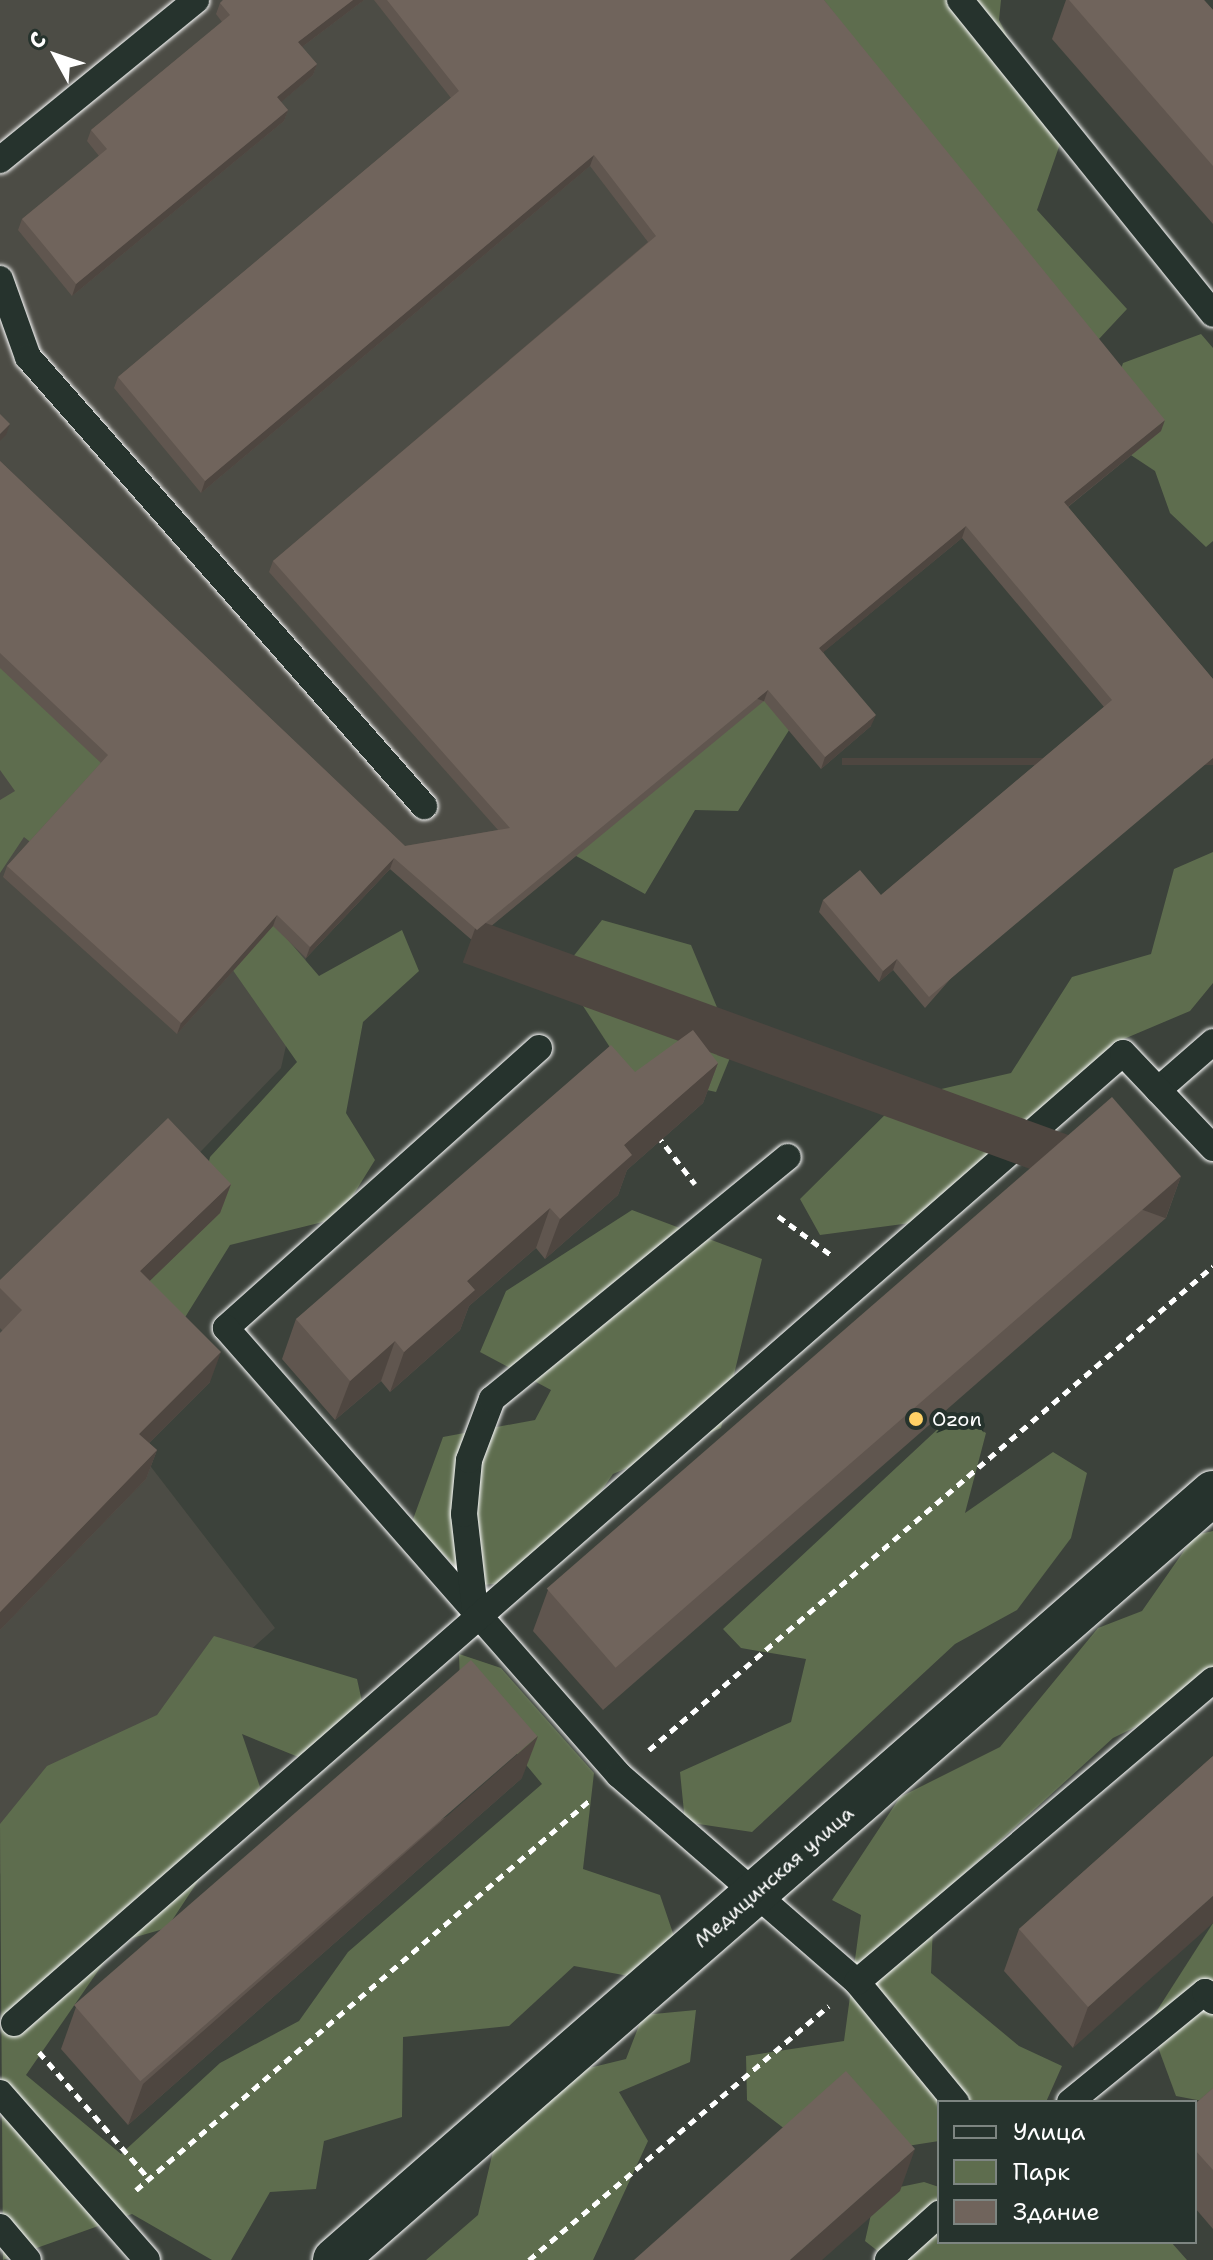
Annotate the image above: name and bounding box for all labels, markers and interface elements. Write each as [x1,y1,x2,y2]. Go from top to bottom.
north arrow [16,16,96,96]
text: С [22,26,53,55]
place label: Ozon [932,1407,982,1431]
marker: Ozon [907,1410,925,1428]
street label: Медицинская улица [689,1801,859,1953]
legend [937,2100,1197,2244]
text: Улица [1013,2116,1086,2148]
text: Парк [1013,2156,1070,2188]
text: Здание [1013,2196,1100,2228]

